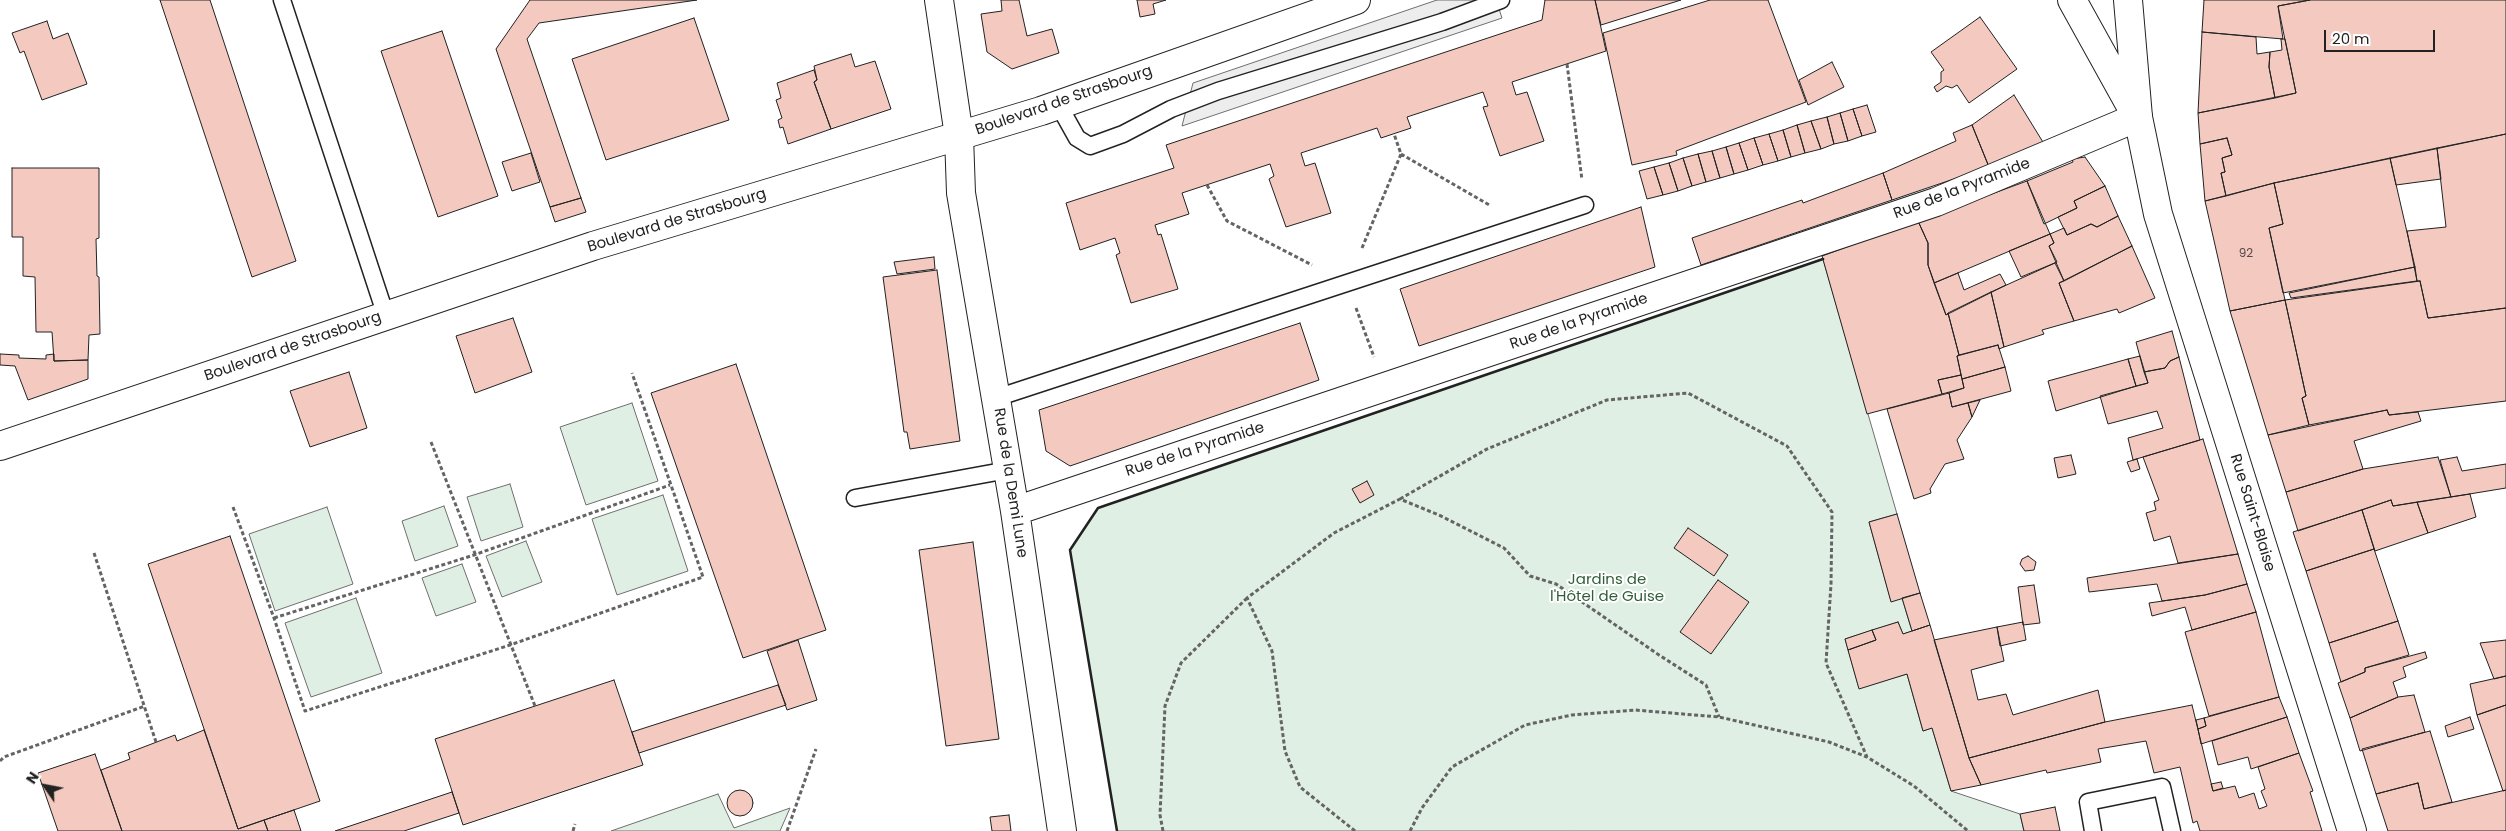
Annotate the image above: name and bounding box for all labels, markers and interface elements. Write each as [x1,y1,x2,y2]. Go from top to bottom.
scale bar [2326,20,2437,52]
text: 20 m [2332,28,2370,49]
street label: Boulevard de Strasbourg [973,62,1155,140]
street label: Rue de la Pyramide [1891,155,2033,223]
street label: Boulevard de Strasbourg [585,185,769,257]
house number: 92 [2239,247,2253,261]
street label: Rue de la Pyramide [1508,290,1650,354]
street label: Boulevard de Strasbourg [202,308,384,386]
street label: Rue de la Demi Lune [989,407,1031,559]
street label: Rue de la Pyramide [1123,419,1267,481]
street label: Rue Saint-Blaise [2226,452,2278,574]
park label: Jardins de l'Hôtel de Guise [1550,571,1664,606]
north arrow [20,761,70,811]
text: N [21,768,44,788]

